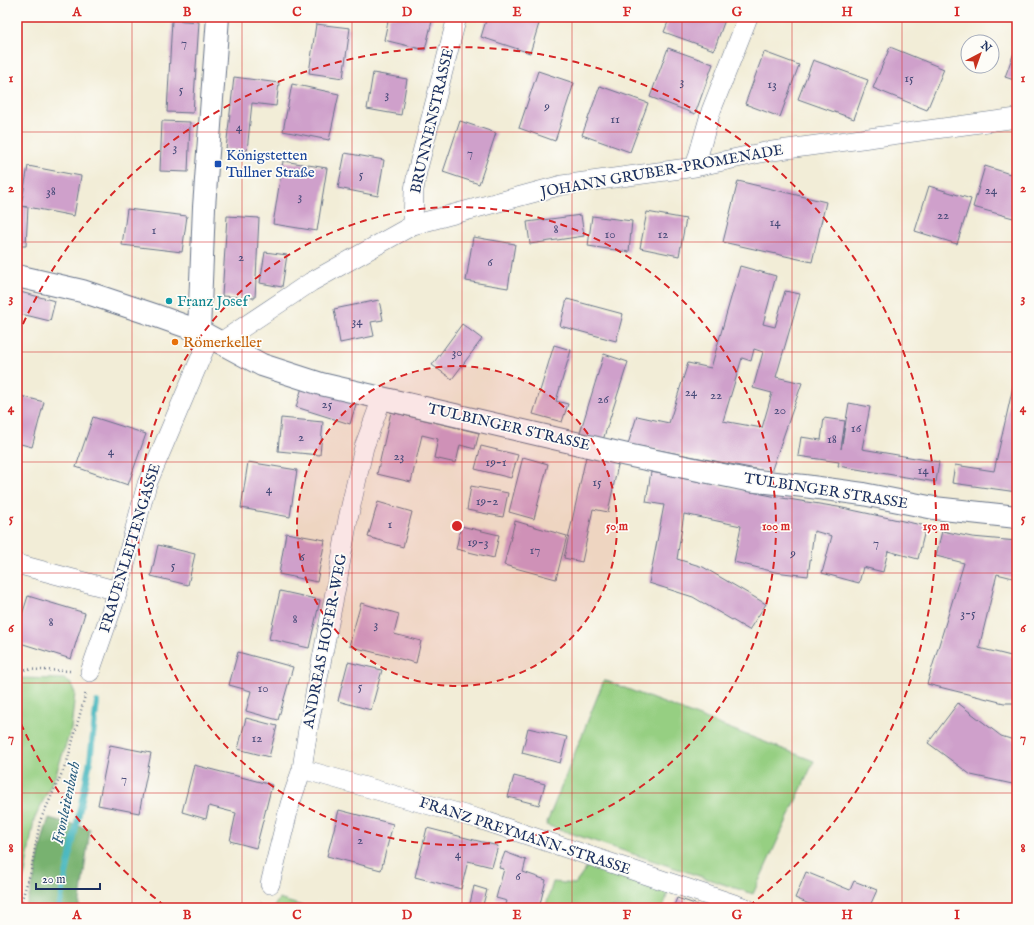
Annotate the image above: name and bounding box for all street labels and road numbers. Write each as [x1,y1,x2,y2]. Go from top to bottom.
street label: BRUNNENSTRASSE [406,47,458,195]
street label: JOHANN GRUBER-PROMENADE [537,140,785,202]
street label: TULBINGER STRASSE [426,399,592,455]
street label: FRAUENLEITENGASSE [95,461,165,635]
street label: TULBINGER STRASSE [742,469,910,513]
street label: ANDREAS HOFER-WEG [299,552,351,731]
street label: FRANZ PREYMANN-STRASSE [417,793,633,879]

